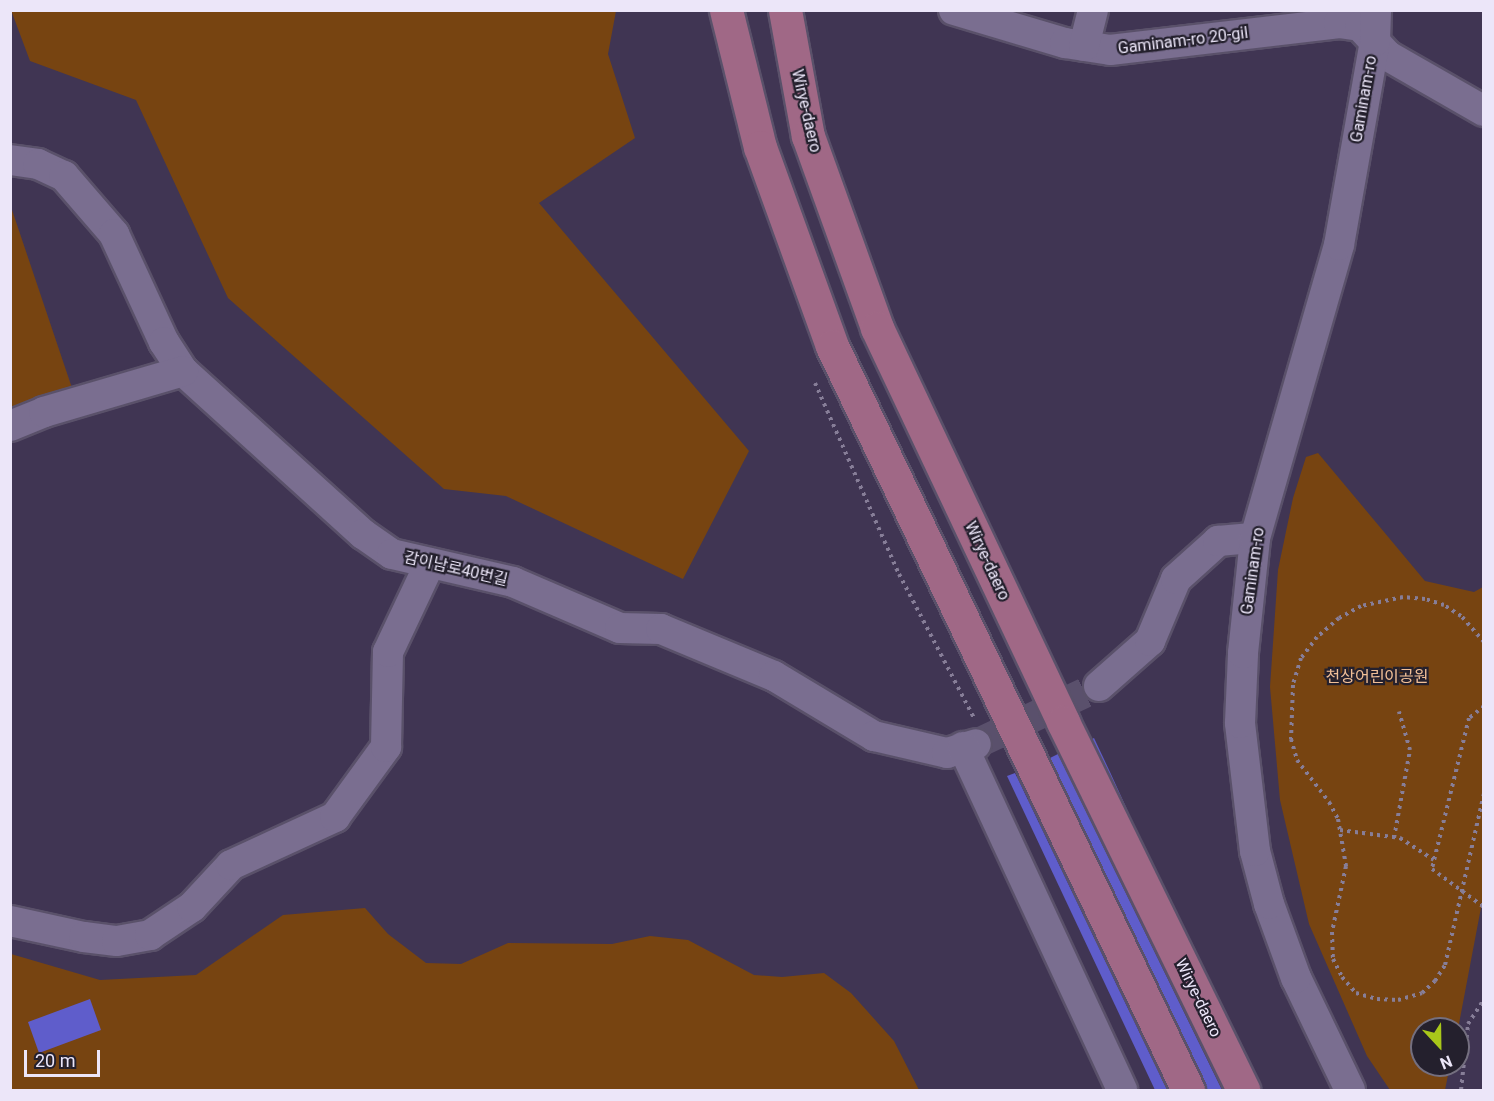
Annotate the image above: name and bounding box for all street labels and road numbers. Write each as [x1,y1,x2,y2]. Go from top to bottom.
street label: Gaminam-ro 20-gil [1117,23,1249,59]
street label: Gaminam-ro [1347,54,1381,144]
street label: Wirye-daero [787,68,825,154]
street label: Wirye-daero [960,519,1014,603]
street label: Gaminam-ro [1237,526,1269,616]
street label: 감이남로40번길 [402,548,510,590]
street label: Wirye-daero [1171,956,1225,1040]

